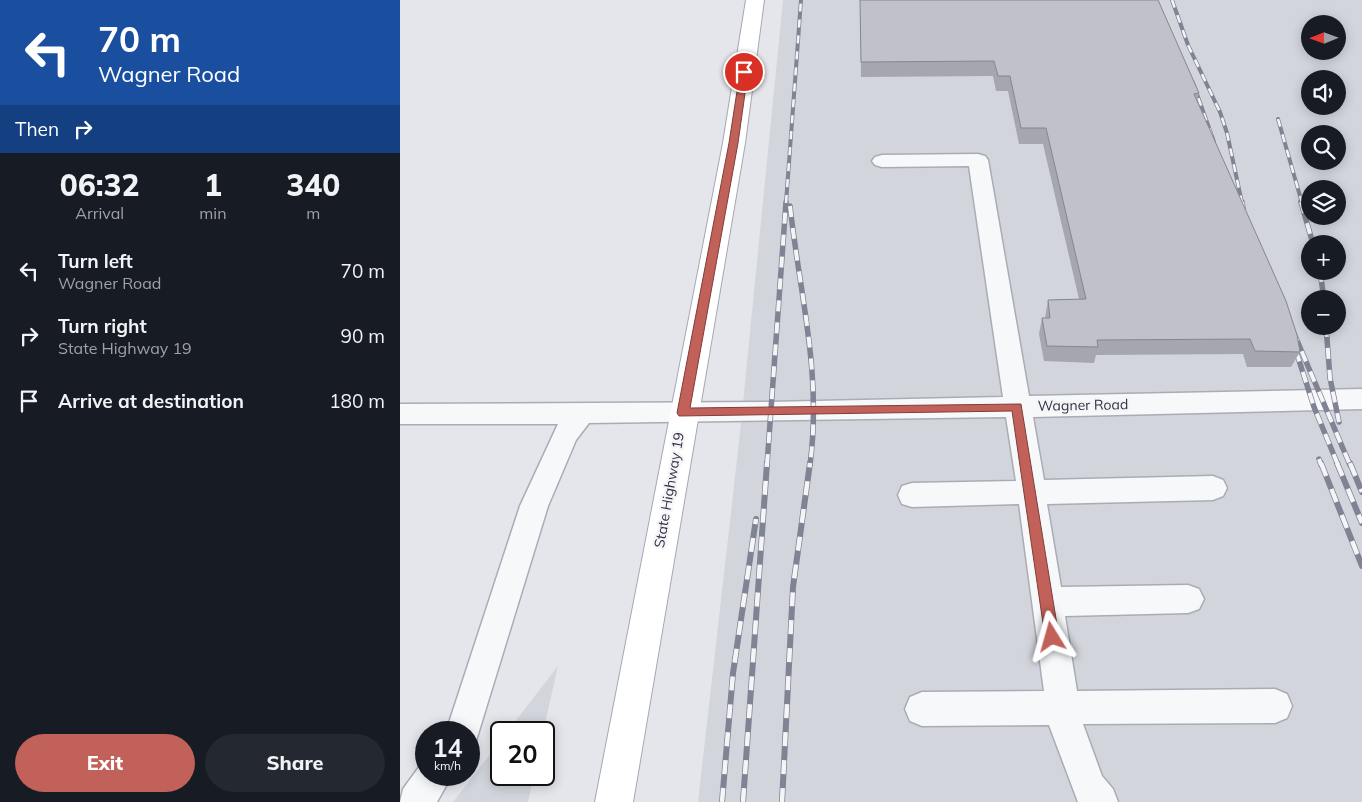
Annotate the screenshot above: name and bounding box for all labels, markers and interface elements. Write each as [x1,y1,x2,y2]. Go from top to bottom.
north arrow [1301,15,1346,60]
map controls [1301,15,1346,335]
text: 70 m [98,17,181,61]
icon: left [15,20,80,85]
pin [723,51,765,93]
icon: arrive [730,58,758,86]
text: Wagner Road [98,60,240,88]
button: sound [1301,70,1346,115]
icon: right [69,115,97,143]
text: Then [15,117,59,141]
button: search [1301,125,1346,170]
text: 06:32 [60,166,140,204]
text: 1 [204,166,222,204]
text: 340 [286,166,340,204]
button: layers [1301,180,1346,225]
text: Arrival [75,203,124,223]
text: min [199,203,227,223]
text: m [306,203,320,223]
button: + [1301,235,1346,280]
text: Turn left [58,249,133,273]
icon: left [15,257,43,285]
text: 70 m [341,259,385,283]
text: Wagner Road [58,273,161,293]
button: − [1301,290,1346,335]
text: Turn right [58,314,147,338]
icon: right [15,322,43,350]
text: 90 m [341,324,385,348]
text: State Highway 19 [58,338,192,358]
icon: arrive [15,387,43,415]
text: Arrive at destination [58,389,244,413]
text: 180 m [329,389,385,413]
street label: Wagner Road [1038,395,1128,415]
street label: State Highway 19 [650,431,688,549]
position arrow [1025,610,1077,662]
speed limit sign: 20 [490,721,555,786]
text: 14 [432,732,463,763]
button: Exit [15,734,195,792]
button: Share [205,734,385,792]
text: km/h [434,758,461,773]

